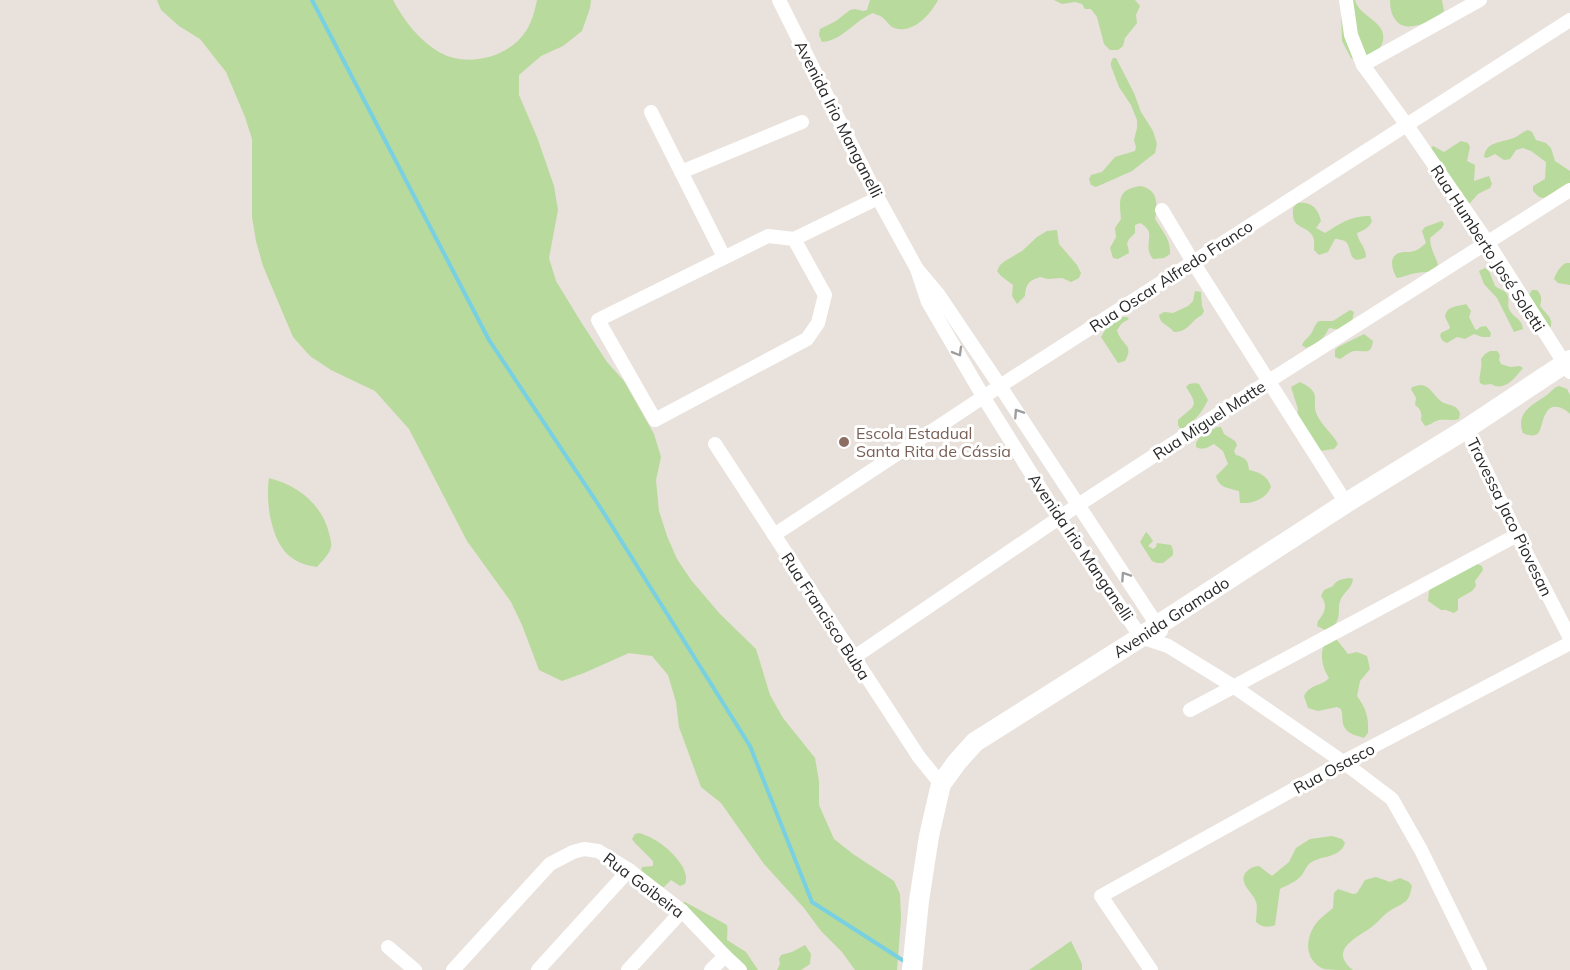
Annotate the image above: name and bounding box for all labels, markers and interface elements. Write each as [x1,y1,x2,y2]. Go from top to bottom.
street label: Avenida Irio Manganelli [791,37,887,201]
street label: Rua Humberto José Soletti [1427,161,1549,335]
street label: Rua Oscar Alfredo Franco [1086,216,1256,336]
one-way arrow [950,346,962,356]
street label: Rua Miguel Matte [1149,376,1269,464]
one-way arrow [1014,409,1025,420]
place label: Escola Estadual Santa Rita de Cássia [856,423,1011,461]
marker: Escola Estadual Santa Rita de Cássia [837,435,851,449]
street label: Travessa Jaco Piovesan [1463,435,1557,599]
street label: Avenida Irio Manganelli [1024,469,1138,625]
street label: Rua Francisco Buba [777,549,875,683]
street label: Avenida Gramado [1109,572,1233,662]
one-way arrow [1121,572,1133,582]
street label: Rua Osasco [1290,738,1378,798]
street label: Rua Goibeira [600,848,688,922]

